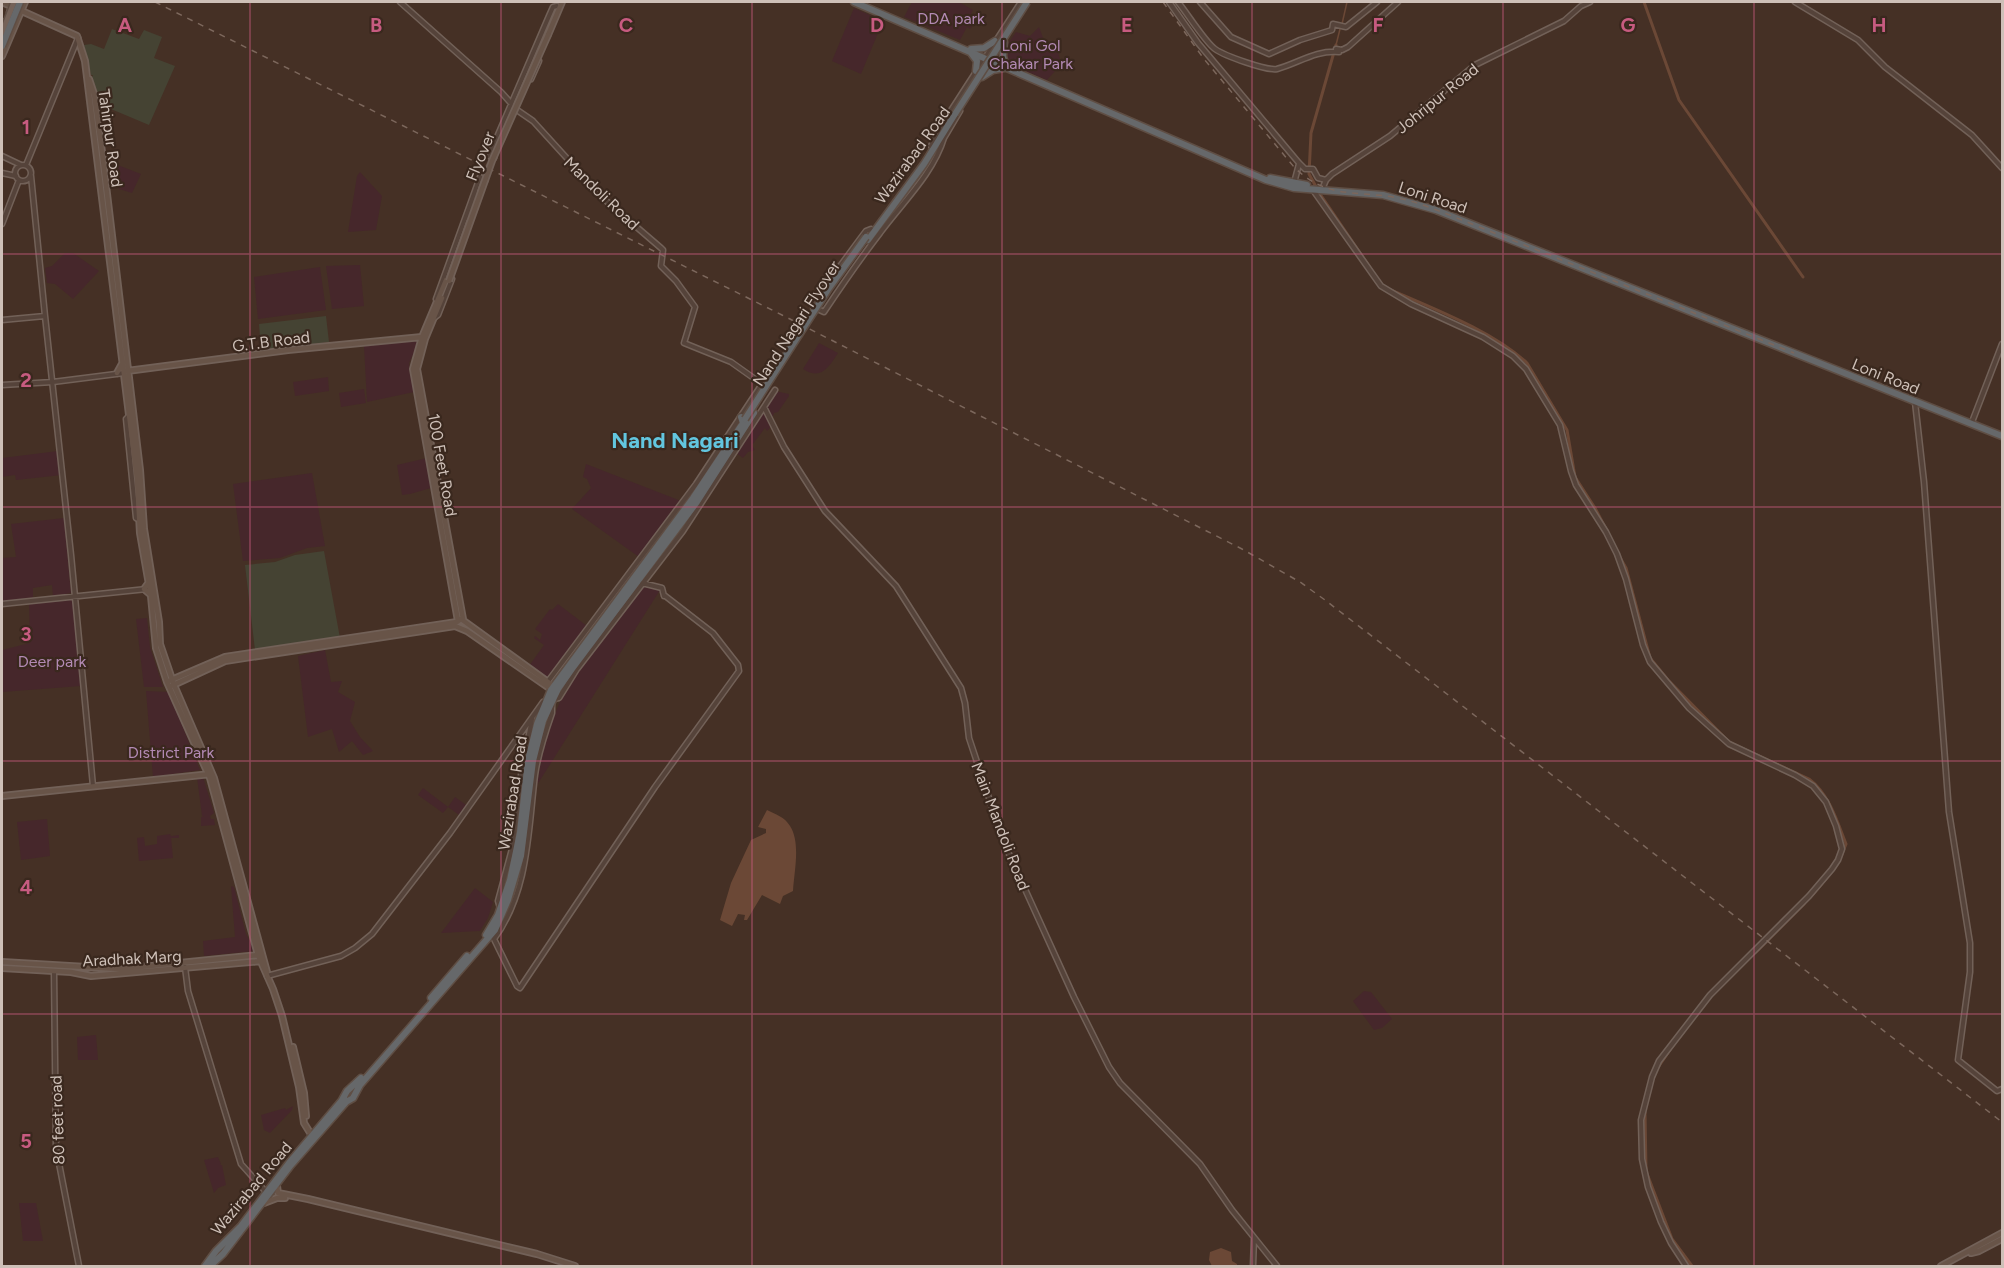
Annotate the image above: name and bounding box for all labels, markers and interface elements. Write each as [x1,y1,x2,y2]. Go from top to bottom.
park label: DDA park [917,9,985,28]
text: A [118,13,133,37]
text: B [370,13,382,37]
text: C [619,13,633,37]
text: D [870,13,884,37]
text: E [1121,13,1133,37]
text: F [1372,13,1384,37]
text: G [1621,13,1636,37]
text: H [1872,13,1887,37]
park label: Loni Gol Chakar Park [989,36,1073,73]
street label: Johripur Road [1392,59,1482,137]
street label: Tahirpur Road [94,88,127,188]
street label: Wazirabad Road [871,103,954,208]
text: 1 [22,115,30,139]
street label: Flyover [462,128,499,184]
street label: Mandoli Road [560,153,643,234]
street label: Loni Road [1396,177,1470,217]
street label: Nand Nagari Flyover [749,256,844,390]
street label: G.T.B Road [231,327,311,356]
street label: Loni Road [1849,354,1922,399]
text: 2 [20,368,32,392]
street label: 100 Feet Road [424,412,461,518]
district label: Nand Nagari [611,427,739,454]
text: 3 [20,622,32,646]
park label: Deer park [18,652,87,671]
street label: Wazirabad Road [494,734,531,852]
park label: District Park [128,743,214,762]
street label: Main Mandoli Road [967,759,1034,893]
text: 4 [20,875,33,899]
street label: Aradhak Marg [82,946,182,971]
street label: 80 feet road [46,1075,69,1165]
text: 5 [20,1129,32,1153]
street label: Wazirabad Road [207,1138,296,1239]

